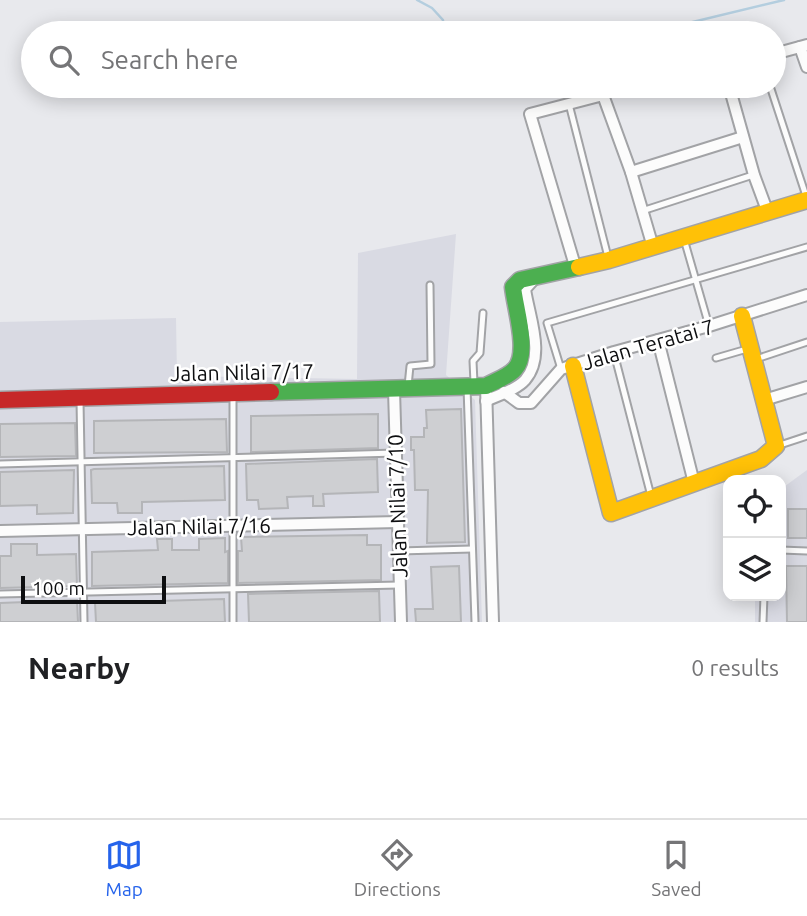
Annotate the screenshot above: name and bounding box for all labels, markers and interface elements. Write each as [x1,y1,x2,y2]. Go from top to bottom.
search box [21,21,786,98]
icon: search [45,41,83,79]
text: Search here [101,45,238,74]
street label: Jalan Teratai 7 [579,314,717,374]
street label: Jalan Nilai 7/17 [170,359,314,385]
street label: Jalan Nilai 7/10 [382,434,412,578]
map controls [723,475,786,601]
button: locate [723,475,786,538]
street label: Jalan Nilai 7/16 [127,513,271,539]
button: layers [723,538,786,601]
scale bar [21,573,166,605]
text: 100 m [32,577,85,599]
text: Nearby [28,651,130,685]
text: 0 results [691,655,779,680]
tab: Map [105,836,143,900]
tab: Directions [354,836,441,900]
tab: Saved [651,836,702,900]

